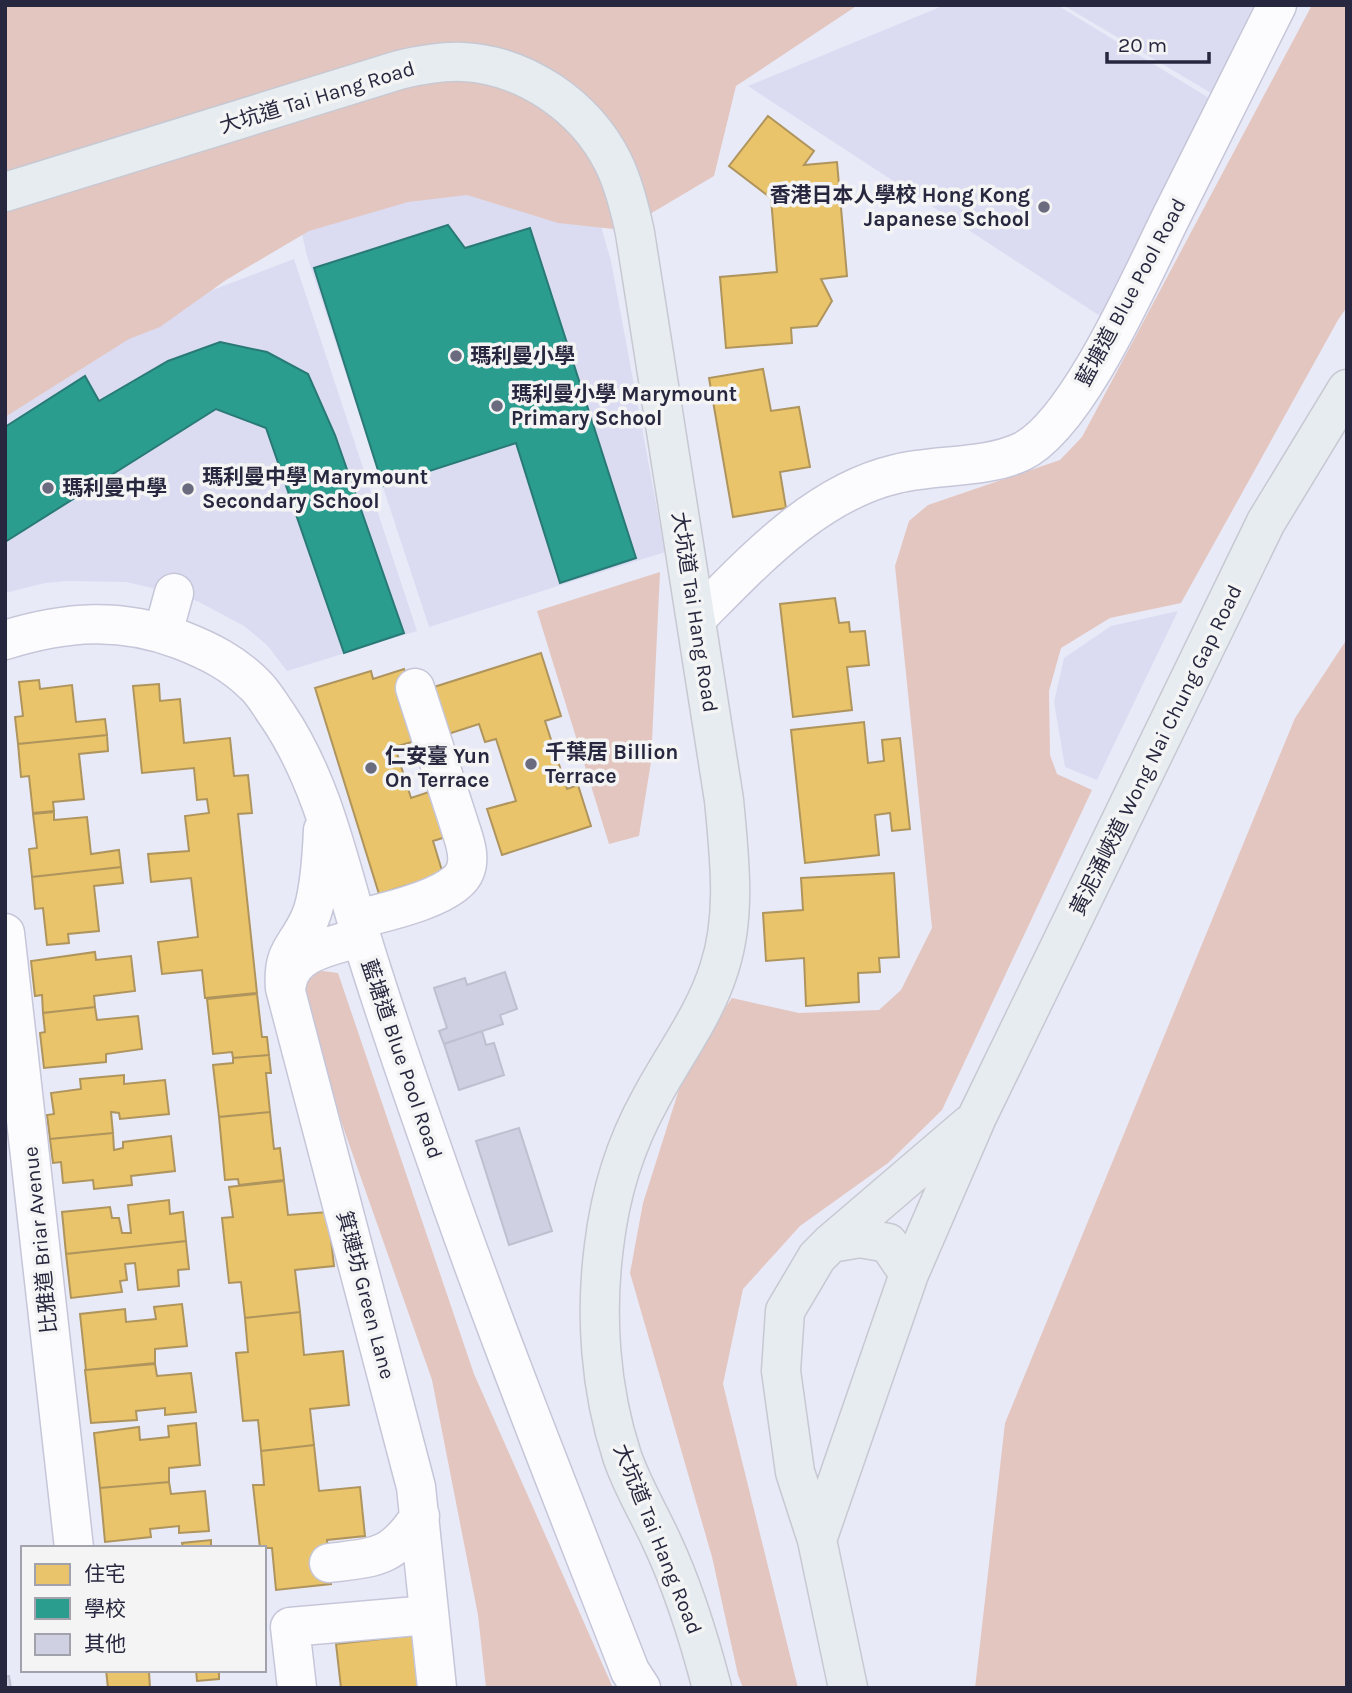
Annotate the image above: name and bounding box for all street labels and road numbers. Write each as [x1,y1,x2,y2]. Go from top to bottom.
street label: 大坑道 Tai Hang Road [216,56,418,138]
street label: 藍塘道 Blue Pool Road [1071,194,1191,390]
street label: 大坑道 Tai Hang Road [667,510,723,714]
street label: 黃泥涌峽道 Wong Nai Chung Gap Road [1065,581,1247,919]
street label: 藍塘道 Blue Pool Road [357,956,447,1162]
street label: 比雅道 Briar Avenue [18,1145,62,1335]
street label: 箕璉坊 Green Lane [332,1208,400,1382]
street label: 大坑道 Tai Hang Road [609,1440,707,1638]

